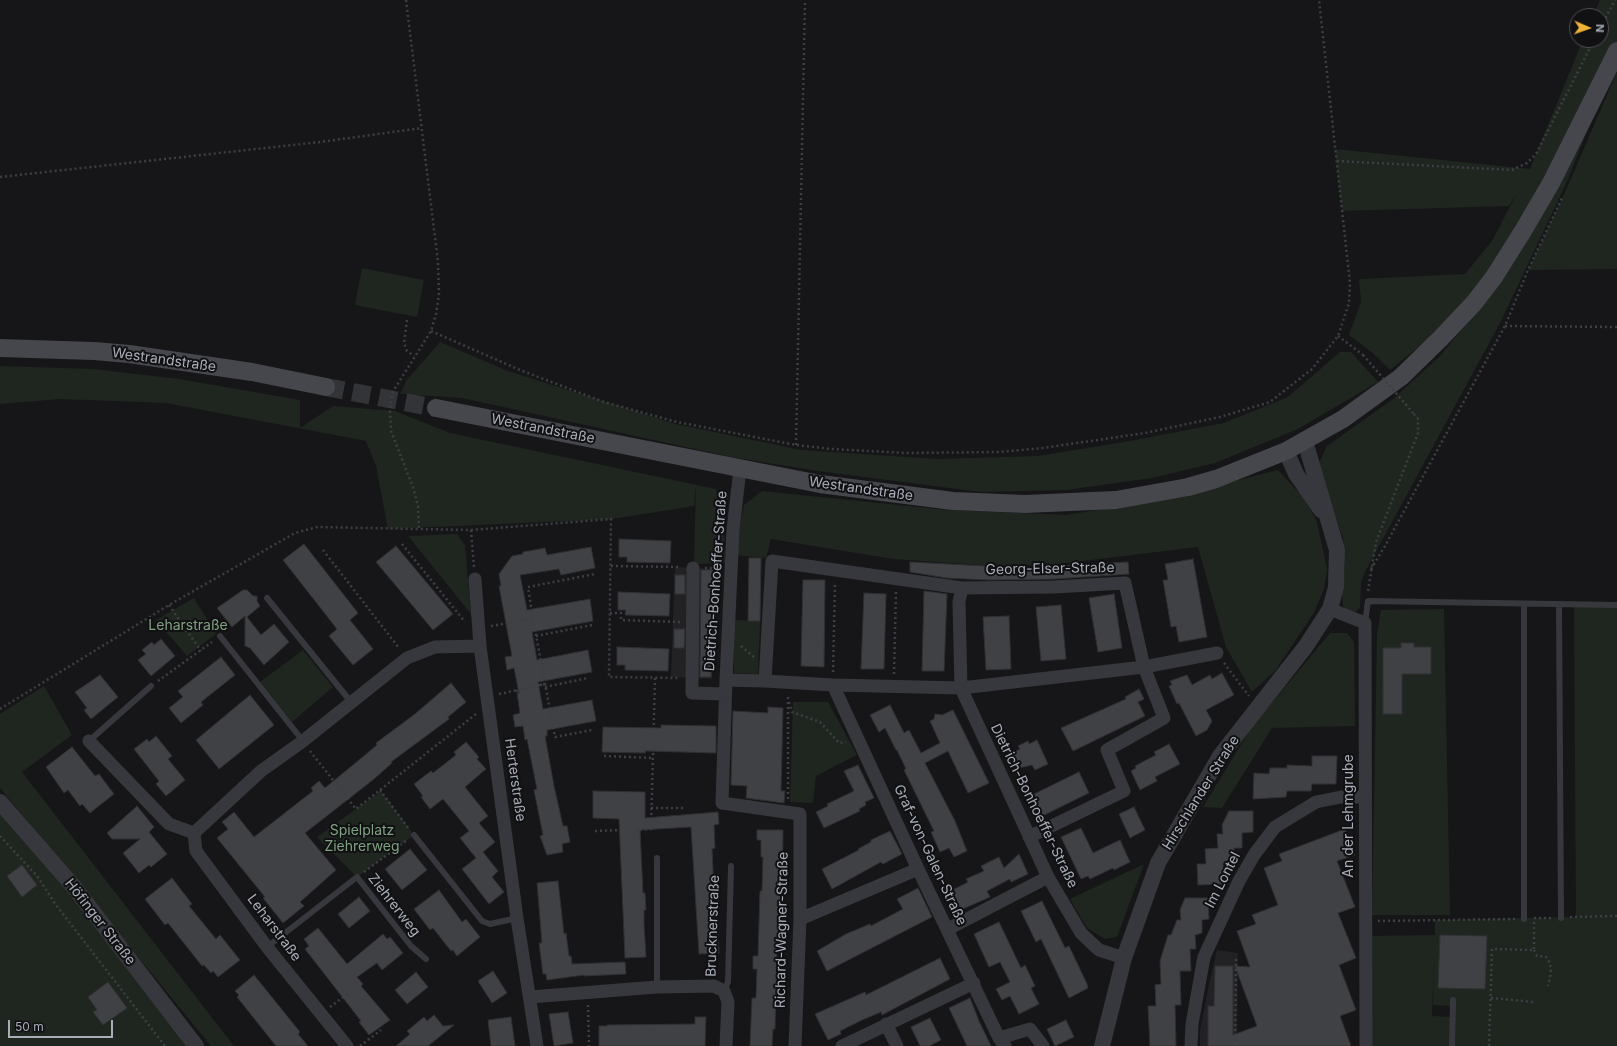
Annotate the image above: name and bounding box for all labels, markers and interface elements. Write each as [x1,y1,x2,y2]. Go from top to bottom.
north arrow [1569,8,1609,48]
text: N [1593,24,1607,33]
street label: Westrandstraße [111,344,217,376]
street label: Westrandstraße [490,411,596,447]
street label: Westrandstraße [808,473,914,505]
street label: Dietrich-Bonhoeffer-Straße [701,490,731,672]
street label: Georg-Elser-Straße [985,559,1115,579]
park label: Leharstraße [148,618,228,634]
street label: Dietrich-Bonhoeffer-Straße [987,721,1081,891]
street label: Hirschlander Straße [1159,733,1243,853]
street label: Herterstraße [501,737,529,823]
street label: An der Lehmgrube [1341,754,1357,878]
street label: Graf-von-Galen-Straße [890,782,970,928]
park label: Spielplatz Ziehrerweg [324,823,400,856]
street label: Im Lontel [1202,849,1244,911]
street label: Richard-Wagner-Straße [772,852,792,1008]
street label: Ziehrerweg [364,870,424,940]
street label: Höfinger Straße [61,875,139,969]
street label: Brucknerstraße [703,875,723,977]
street label: Leharstraße [243,891,305,965]
scale bar [10,1012,115,1038]
text: 50 m [15,1019,44,1034]

